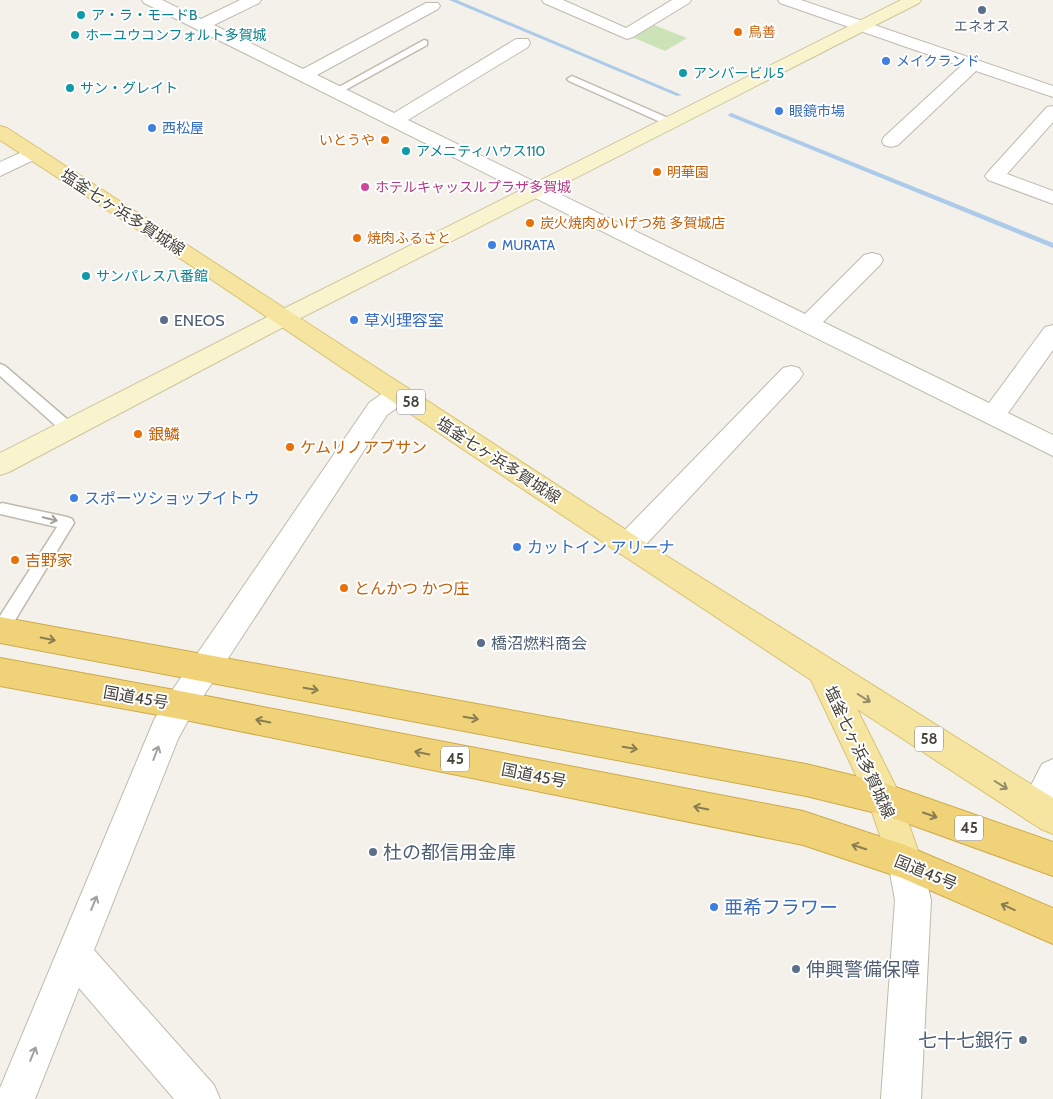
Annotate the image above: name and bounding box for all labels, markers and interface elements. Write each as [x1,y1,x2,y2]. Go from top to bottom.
marker: エネオス [976,4,988,16]
place label: ア・ラ・モードB [91,6,197,24]
marker: ア・ラ・モードB [75,9,87,21]
place label: エネオス [954,17,1010,35]
place label: 鳥善 [748,23,776,41]
place label: ホーユウコンフォルト多賀城 [85,26,267,44]
marker: 鳥善 [732,26,744,38]
marker: ホーユウコンフォルト多賀城 [69,29,81,41]
place label: メイクランド [896,52,980,70]
marker: メイクランド [880,55,892,67]
place label: アンバービル5 [693,64,784,82]
marker: アンバービル5 [677,67,689,79]
place label: サン・グレイト [80,79,178,97]
marker: サン・グレイト [64,82,76,94]
place label: 眼鏡市場 [789,102,845,120]
marker: 眼鏡市場 [773,105,785,117]
place label: 西松屋 [162,119,204,137]
marker: 西松屋 [146,122,158,134]
place label: いとうや [319,131,375,149]
marker: いとうや [379,134,391,146]
place label: アメニティハウス110 [416,142,546,160]
marker: アメニティハウス110 [400,145,412,157]
place label: 明華園 [667,163,709,181]
street label: 塩釜七ヶ浜多賀城線 [57,165,188,260]
marker: 明華園 [651,166,663,178]
place label: ホテルキャッスルプラザ多賀城 [375,178,571,196]
marker: ホテルキャッスルプラザ多賀城 [359,181,371,193]
place label: 炭火焼肉めいげつ苑 多賀城店 [540,214,725,232]
marker: 炭火焼肉めいげつ苑 多賀城店 [524,217,536,229]
place label: 焼肉ふるさと [367,229,451,247]
marker: 焼肉ふるさと [351,232,363,244]
place label: MURATA [502,236,555,254]
marker: MURATA [486,239,498,251]
place label: サンパレス八番館 [96,267,208,285]
marker: サンパレス八番館 [80,270,92,282]
place label: ENEOS [174,311,224,330]
place label: 草刈理容室 [364,311,444,330]
marker: ENEOS [158,314,170,326]
marker: 草刈理容室 [348,314,360,326]
road number: 58 [397,390,425,414]
street label: 塩釜七ヶ浜多賀城線 [433,413,564,508]
place label: 銀鱗 [148,425,180,444]
marker: 銀鱗 [132,428,144,440]
place label: ケムリノアブサン [300,438,427,457]
marker: ケムリノアブサン [284,441,296,453]
place label: スポーツショップイトウ [84,489,260,508]
marker: スポーツショップイトウ [68,492,80,504]
one-way arrow [41,515,57,525]
place label: カットイン アリーナ [527,538,675,557]
marker: カットイン アリーナ [511,541,523,553]
place label: 吉野家 [25,551,73,570]
marker: 吉野家 [9,554,21,566]
place label: とんかつ かつ庄 [354,579,470,598]
marker: とんかつ かつ庄 [338,582,350,594]
place label: 橋沼燃料商会 [491,634,587,653]
one-way arrow [39,635,55,645]
marker: 橋沼燃料商会 [475,637,487,649]
street label: 国道45号 [102,682,170,713]
street label: 塩釜七ヶ浜多賀城線 [821,683,899,821]
one-way arrow [302,684,318,694]
one-way arrow [856,693,870,703]
one-way arrow [462,714,478,724]
one-way arrow [255,716,271,725]
road number: 58 [915,726,943,752]
one-way arrow [622,743,638,753]
one-way arrow [152,746,161,761]
road number: 45 [441,746,469,772]
one-way arrow [414,747,430,757]
street label: 国道45号 [500,760,568,791]
one-way arrow [994,779,1008,790]
one-way arrow [694,803,710,812]
one-way arrow [922,811,937,820]
road number: 45 [955,816,983,840]
place label: 杜の都信用金庫 [383,841,516,864]
one-way arrow [851,841,867,851]
marker: 杜の都信用金庫 [367,846,379,858]
street label: 国道45号 [892,851,960,894]
one-way arrow [90,896,100,911]
place label: 亜希フラワー [724,896,838,919]
marker: 亜希フラワー [708,901,720,913]
one-way arrow [1001,901,1016,911]
place label: 伸興警備保障 [806,958,920,981]
marker: 伸興警備保障 [790,963,802,975]
place label: 七十七銀行 [918,1029,1013,1052]
marker: 七十七銀行 [1017,1034,1029,1046]
one-way arrow [29,1047,38,1062]

